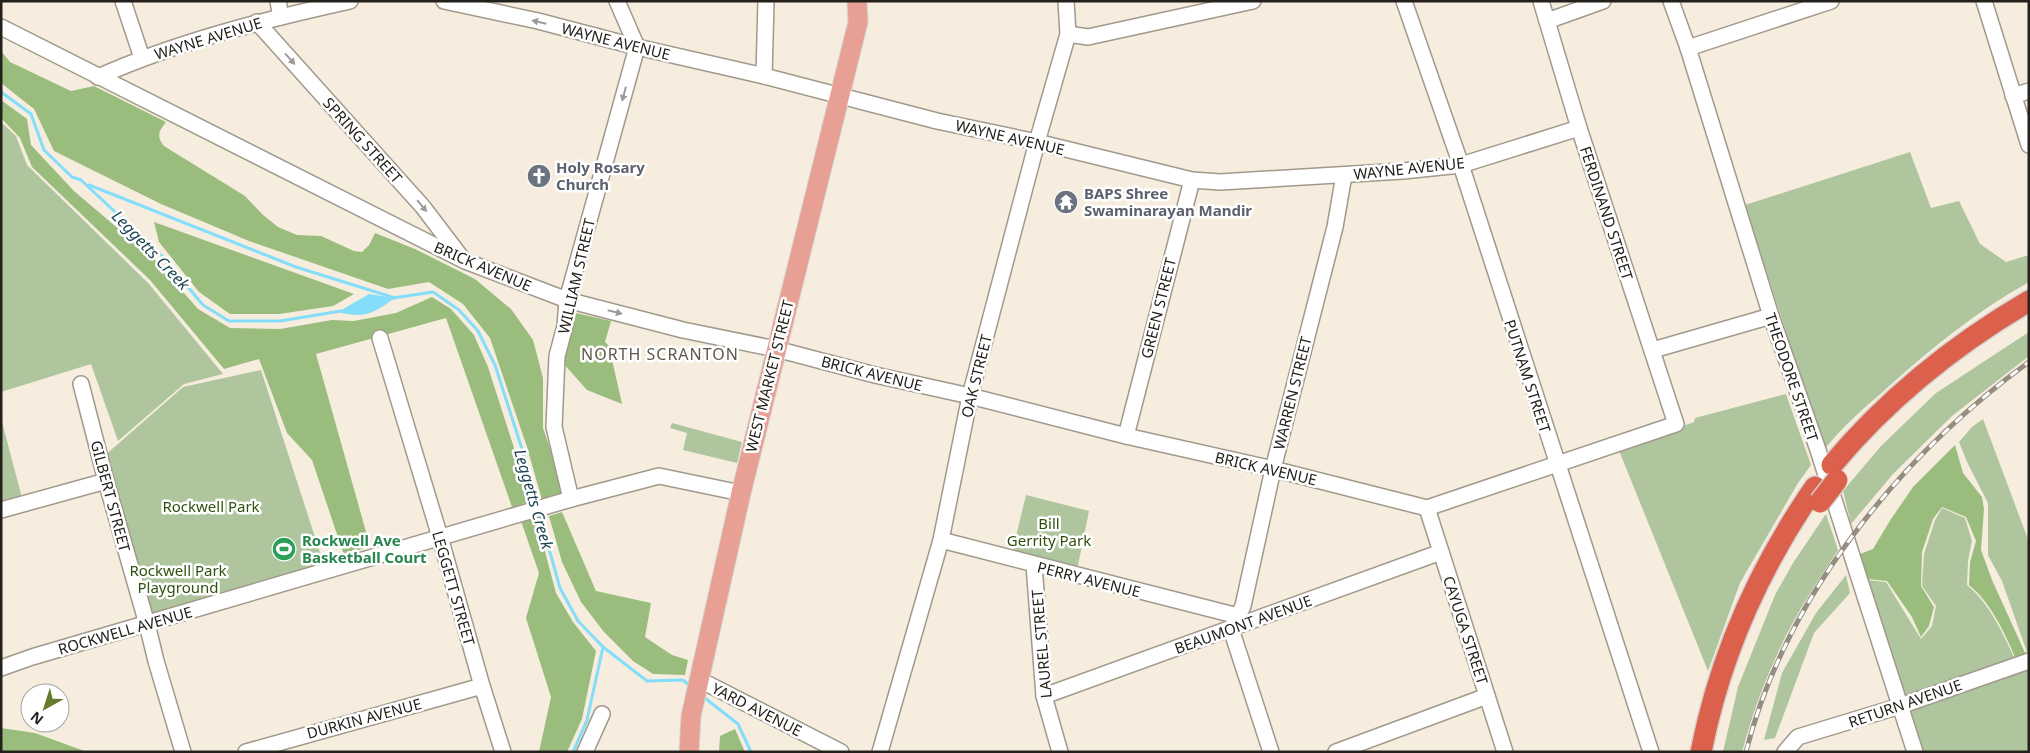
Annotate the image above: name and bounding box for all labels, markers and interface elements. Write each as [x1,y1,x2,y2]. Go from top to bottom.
street label: WAYNE AVENUE [152,12,264,64]
one-way arrow [531,18,546,26]
street label: WAYNE AVENUE [560,18,672,64]
one-way arrow [284,52,295,65]
one-way arrow [620,86,628,102]
street label: SPRING STREET [319,93,407,188]
street label: WAYNE AVENUE [954,115,1066,159]
street label: FERDINAND STREET [1576,143,1638,283]
street label: WAYNE AVENUE [1353,152,1465,184]
place label: Holy Rosary Church [556,157,645,194]
church icon: Holy Rosary Church [526,163,552,189]
place label: BAPS Shree Swaminarayan Mandir [1084,183,1252,220]
temple icon: BAPS Shree Swaminarayan Mandir [1053,189,1079,215]
one-way arrow [416,199,427,212]
water label: Leggetts Creek [107,205,195,296]
street label: WILLIAM STREET [553,216,599,336]
street label: BRICK AVENUE [431,237,535,295]
street label: GREEN STREET [1136,255,1180,360]
street label: WEST MARKET STREET [740,297,798,454]
one-way arrow [607,308,622,316]
street label: THEODORE STREET [1761,310,1824,445]
street label: PUTNAM STREET [1500,317,1556,436]
street label: OAK STREET [956,332,996,420]
street label: WARREN STREET [1268,334,1316,452]
district label: NORTH SCRANTON [581,343,739,365]
street label: BRICK AVENUE [819,351,925,395]
street label: GILBERT STREET [87,438,136,555]
water label: Leggetts Creek [509,446,559,553]
street label: BRICK AVENUE [1213,447,1319,489]
park label: Rockwell Park [162,496,260,516]
park label: Bill Gerrity Park [1007,513,1091,550]
street label: LEGGETT STREET [428,528,480,648]
place label: Rockwell Ave Basketball Court [302,530,427,567]
sports icon: Rockwell Ave Basketball Court [271,536,297,562]
street label: PERRY AVENUE [1035,557,1143,601]
park label: Rockwell Park Playground [129,560,227,597]
street label: CAYUGA STREET [1439,573,1493,687]
street label: LAUREL STREET [1026,588,1056,699]
street label: BEAUMONT AVENUE [1172,590,1314,658]
street label: ROCKWELL AVENUE [56,601,194,659]
street label: RETURN AVENUE [1846,674,1964,732]
street label: YARD AVENUE [709,678,805,740]
north arrow [20,683,70,733]
street label: DURKIN AVENUE [304,693,424,743]
text: N [26,708,47,729]

